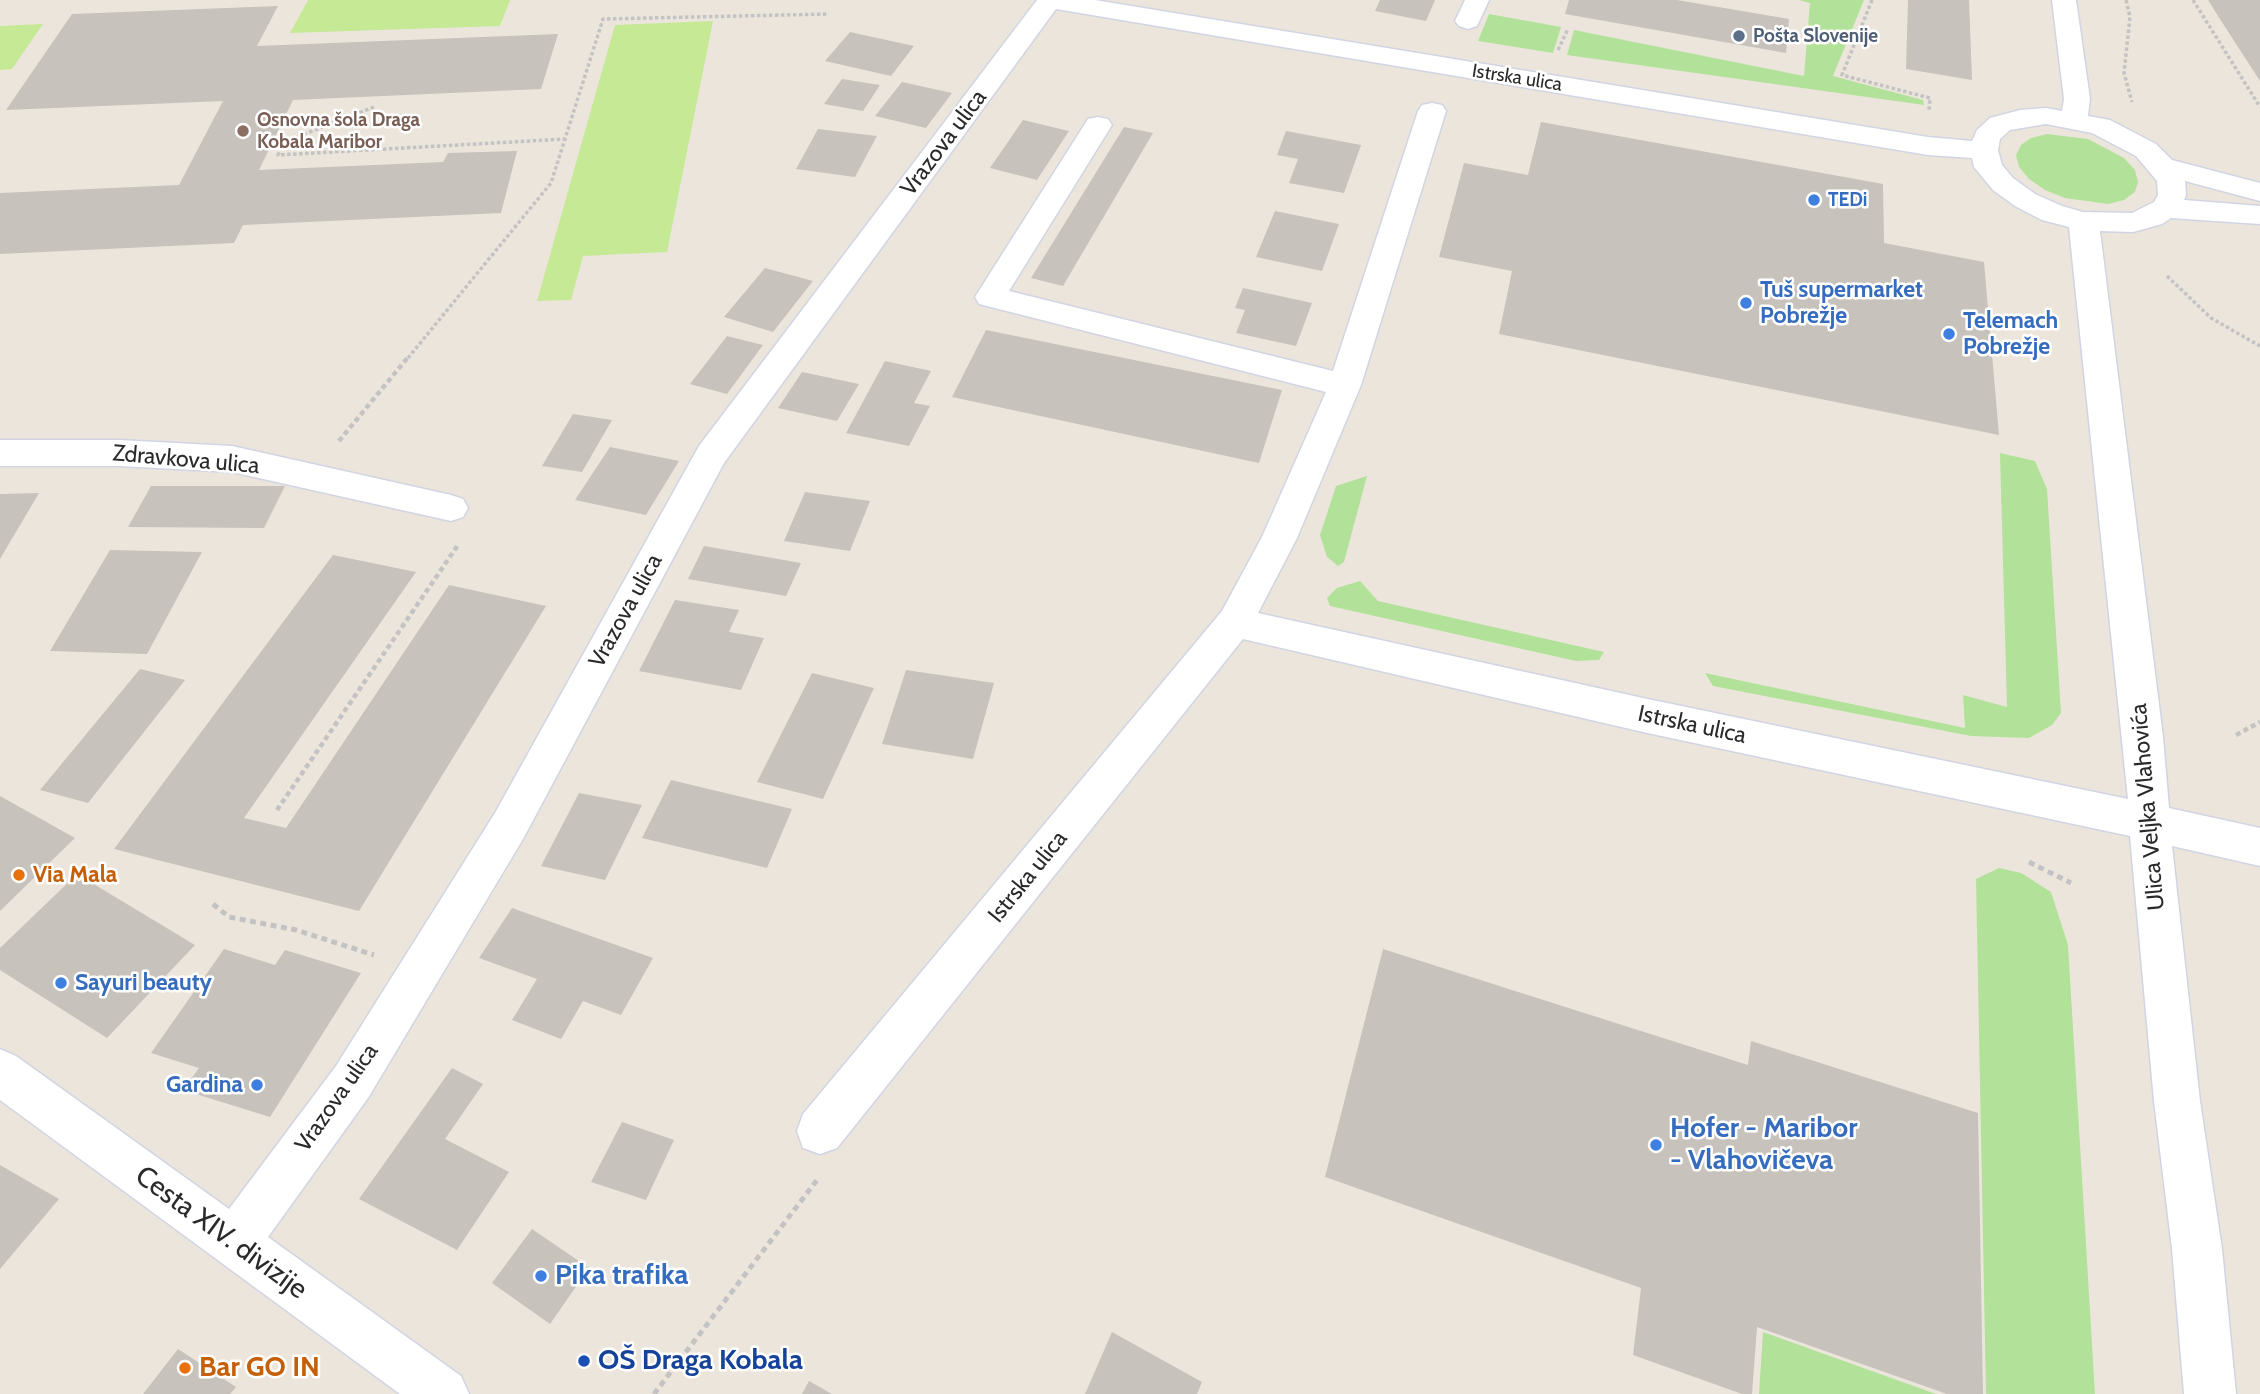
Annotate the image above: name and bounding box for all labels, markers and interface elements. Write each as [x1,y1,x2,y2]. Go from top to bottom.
place label: Pošta Slovenije [1753,25,1878,47]
marker: Pošta Slovenije [1731,28,1747,44]
street label: Istrska ulica [1470,60,1564,96]
street label: Vrazova ulica [895,85,993,201]
place label: Osnovna šola Draga Kobala Maribor [257,109,420,153]
marker: Osnovna šola Draga Kobala Maribor [235,123,251,139]
place label: TEDi [1828,189,1867,211]
marker: TEDi [1806,192,1822,208]
place label: Tuš supermarket Pobrežje [1760,276,1923,330]
marker: Tuš supermarket Pobrežje [1738,295,1754,311]
place label: Telemach Pobrežje [1963,307,2058,361]
marker: Telemach Pobrežje [1941,326,1957,342]
street label: Zdravkova ulica [111,440,261,480]
street label: Vrazova ulica [583,549,669,673]
street label: Istrska ulica [1635,700,1749,750]
street label: Ulica Veljka Vlahovića [2125,702,2171,912]
street label: Istrska ulica [983,826,1073,928]
place label: Via Mala [33,861,117,889]
marker: Via Mala [11,867,27,883]
place label: Sayuri beauty [75,969,212,997]
marker: Sayuri beauty [53,975,69,991]
street label: Vrazova ulica [290,1039,384,1157]
place label: Gardina [166,1071,243,1099]
marker: Gardina [249,1077,265,1093]
place label: Hofer - Maribor - Vlahovičeva [1670,1112,1857,1178]
marker: Hofer - Maribor - Vlahovičeva [1648,1137,1664,1153]
street label: Cesta XIV. divizije [128,1159,314,1307]
place label: Pika trafika [555,1259,688,1293]
marker: Pika trafika [533,1268,549,1284]
place label: OŠ Draga Kobala [598,1344,803,1378]
place label: Bar GO IN [199,1351,320,1385]
marker: OŠ Draga Kobala [576,1353,592,1369]
marker: Bar GO IN [177,1360,193,1376]

